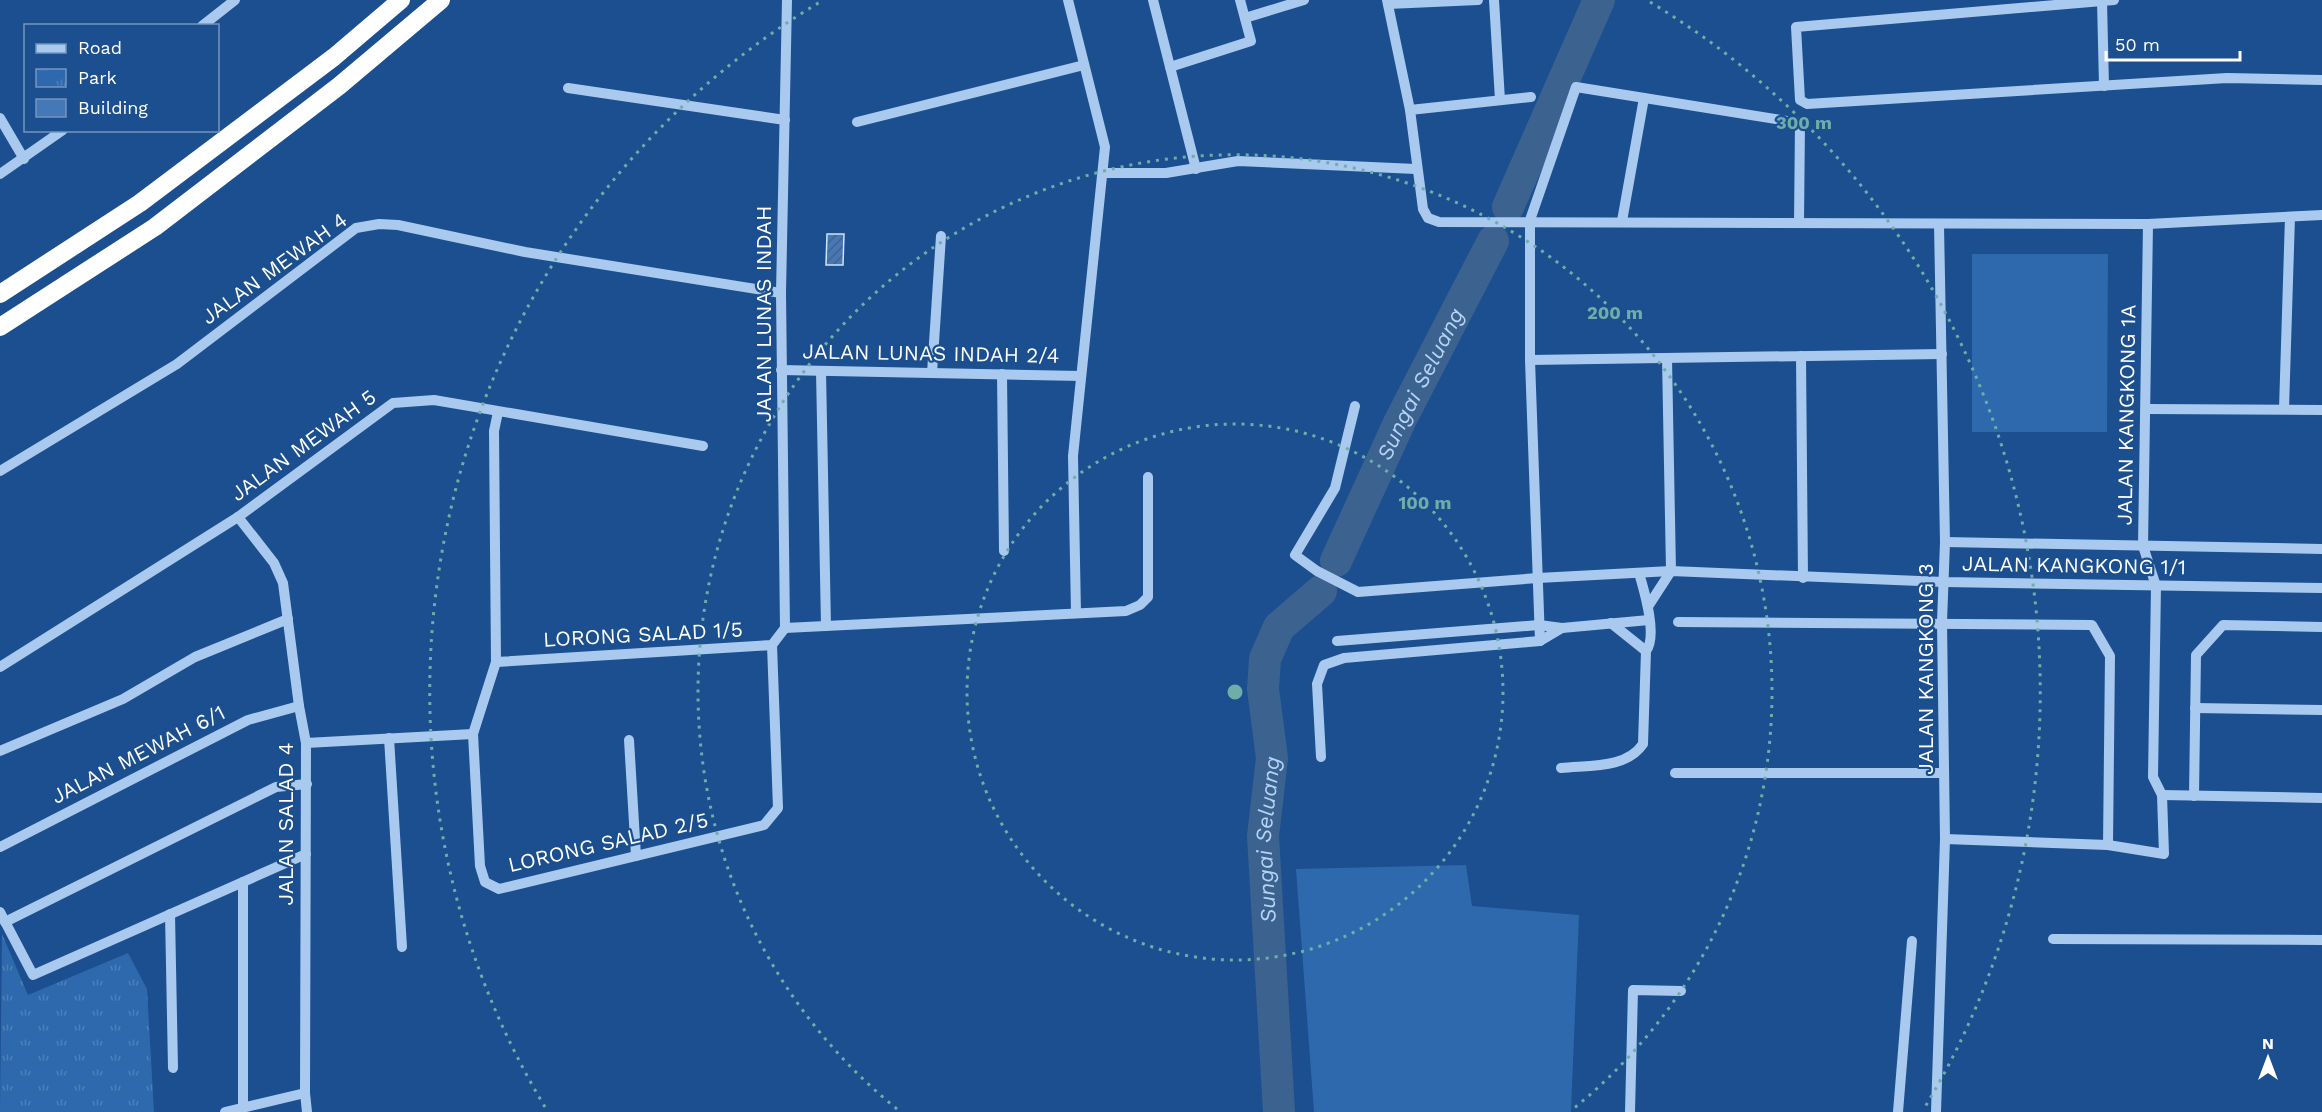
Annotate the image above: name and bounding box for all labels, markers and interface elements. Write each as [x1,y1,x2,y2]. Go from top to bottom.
legend [24,24,219,132]
scale bar [2106,24,2240,62]
text: 50 m [2115,34,2160,55]
text: Road [78,37,122,58]
text: Park [78,67,117,88]
text: Building [78,97,148,118]
text: 300 m [1776,112,1832,133]
street label: JALAN LUNAS INDAH [751,206,776,422]
street label: JALAN MEWAH 4 [196,207,352,329]
text: 200 m [1587,302,1643,323]
water label: Sungai Seluang [1371,304,1469,464]
street label: JALAN KANGKONG 1A [2112,304,2140,526]
street label: JALAN LUNAS INDAH 2/4 [802,338,1060,368]
street label: JALAN MEWAH 5 [225,384,381,506]
text: 100 m [1398,492,1452,513]
street label: JALAN KANGKONG 1/1 [1962,551,2186,579]
street label: JALAN KANGKONG 3 [1913,563,1938,775]
street label: LORONG SALAD 1/5 [542,616,744,652]
centre of rings [1225,682,1245,702]
street label: JALAN MEWAH 6/1 [47,699,229,809]
street label: JALAN SALAD 4 [273,743,298,905]
water label: Sungai Seluang [1250,755,1285,924]
street label: LORONG SALAD 2/5 [506,807,710,877]
north arrow [2238,1028,2298,1088]
text: N [2262,1034,2274,1053]

